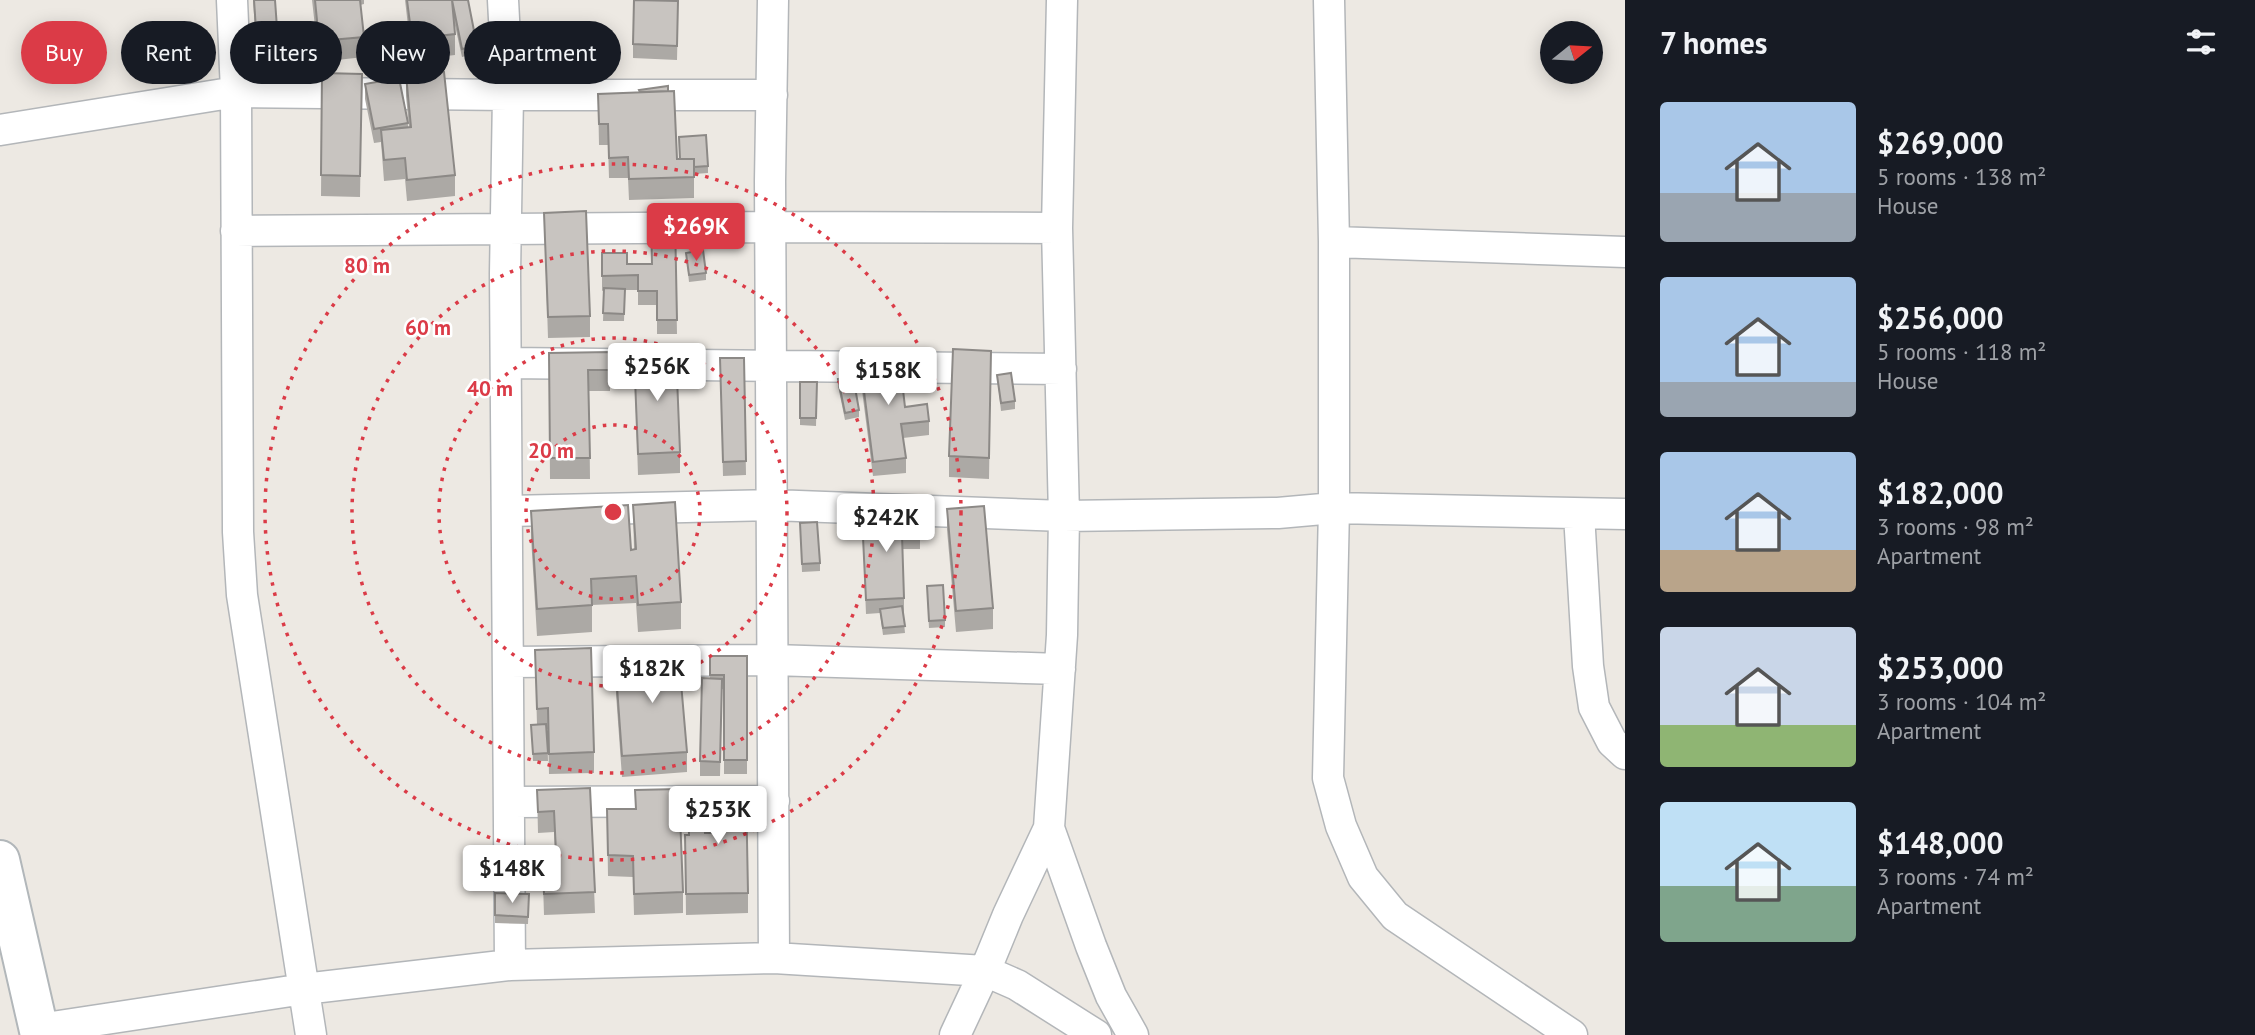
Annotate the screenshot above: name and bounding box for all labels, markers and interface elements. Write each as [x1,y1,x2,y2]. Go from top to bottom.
chip: Buy [21,21,107,84]
chip: Rent [121,21,216,84]
chip: Filters [230,21,342,84]
chip: New [356,21,450,84]
chip: Apartment [464,21,621,84]
north arrow [1540,21,1603,84]
map controls [1540,21,1603,84]
text: 7 homes [1660,23,1768,62]
icon: filters [2182,23,2220,61]
text: $269,000 [1877,123,2004,162]
icon: home [1716,130,1800,214]
text: 5 rooms · 138 m² [1877,162,2046,191]
text: House [1877,191,1939,220]
pin: $269K [647,204,745,263]
text: $269K [663,211,729,240]
text: 80 m [344,252,390,279]
text: $256,000 [1877,298,2004,337]
icon: home [1716,305,1800,389]
text: 60 m [405,314,451,341]
text: 5 rooms · 118 m² [1877,337,2046,366]
pin: $256K [608,344,706,403]
pin: $158K [839,348,937,407]
text: $256K [624,351,690,380]
text: $158K [855,355,921,384]
text: House [1877,366,1939,395]
text: 40 m [467,375,513,402]
text: 20 m [528,437,574,464]
text: $182,000 [1877,473,2004,512]
icon: home [1716,480,1800,564]
pin: $242K [837,494,935,554]
centre of rings [601,500,625,524]
text: $242K [853,502,919,531]
text: 3 rooms · 98 m² [1877,512,2034,541]
text: Apartment [1877,541,1981,570]
pin: $182K [603,646,701,705]
text: $253,000 [1877,648,2004,687]
text: $182K [619,653,685,682]
icon: home [1716,655,1800,739]
text: 3 rooms · 104 m² [1877,687,2046,716]
text: Apartment [1877,716,1981,745]
pin: $253K [669,786,767,846]
text: $253K [685,794,751,823]
text: $148,000 [1877,823,2004,862]
icon: home [1716,830,1800,914]
pin: $148K [463,846,561,905]
text: $148K [479,853,545,882]
text: 3 rooms · 74 m² [1877,862,2034,891]
text: Apartment [1877,891,1981,920]

